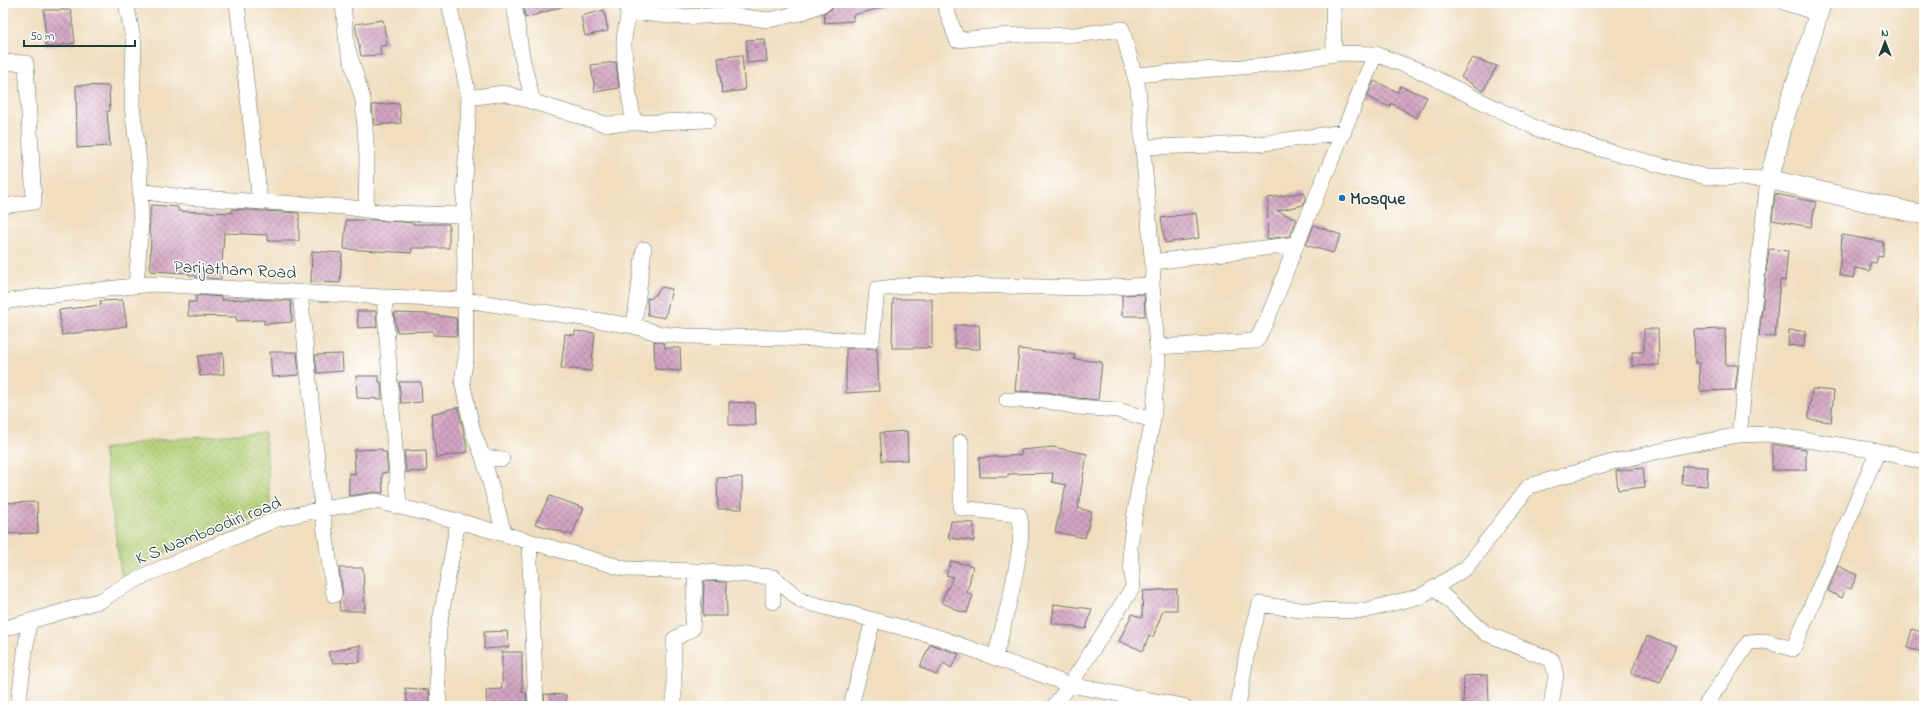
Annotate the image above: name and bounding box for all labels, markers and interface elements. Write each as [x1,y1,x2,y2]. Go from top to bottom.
scale bar [24,22,135,48]
north arrow [1865,22,1905,62]
text: N [1881,25,1889,41]
text: 50 m [30,28,54,46]
place label: Mosque [1350,187,1406,213]
marker: Mosque [1337,193,1347,203]
street label: Parijatham Road [173,255,297,287]
street label: K S Namboodiri road [132,491,285,573]

